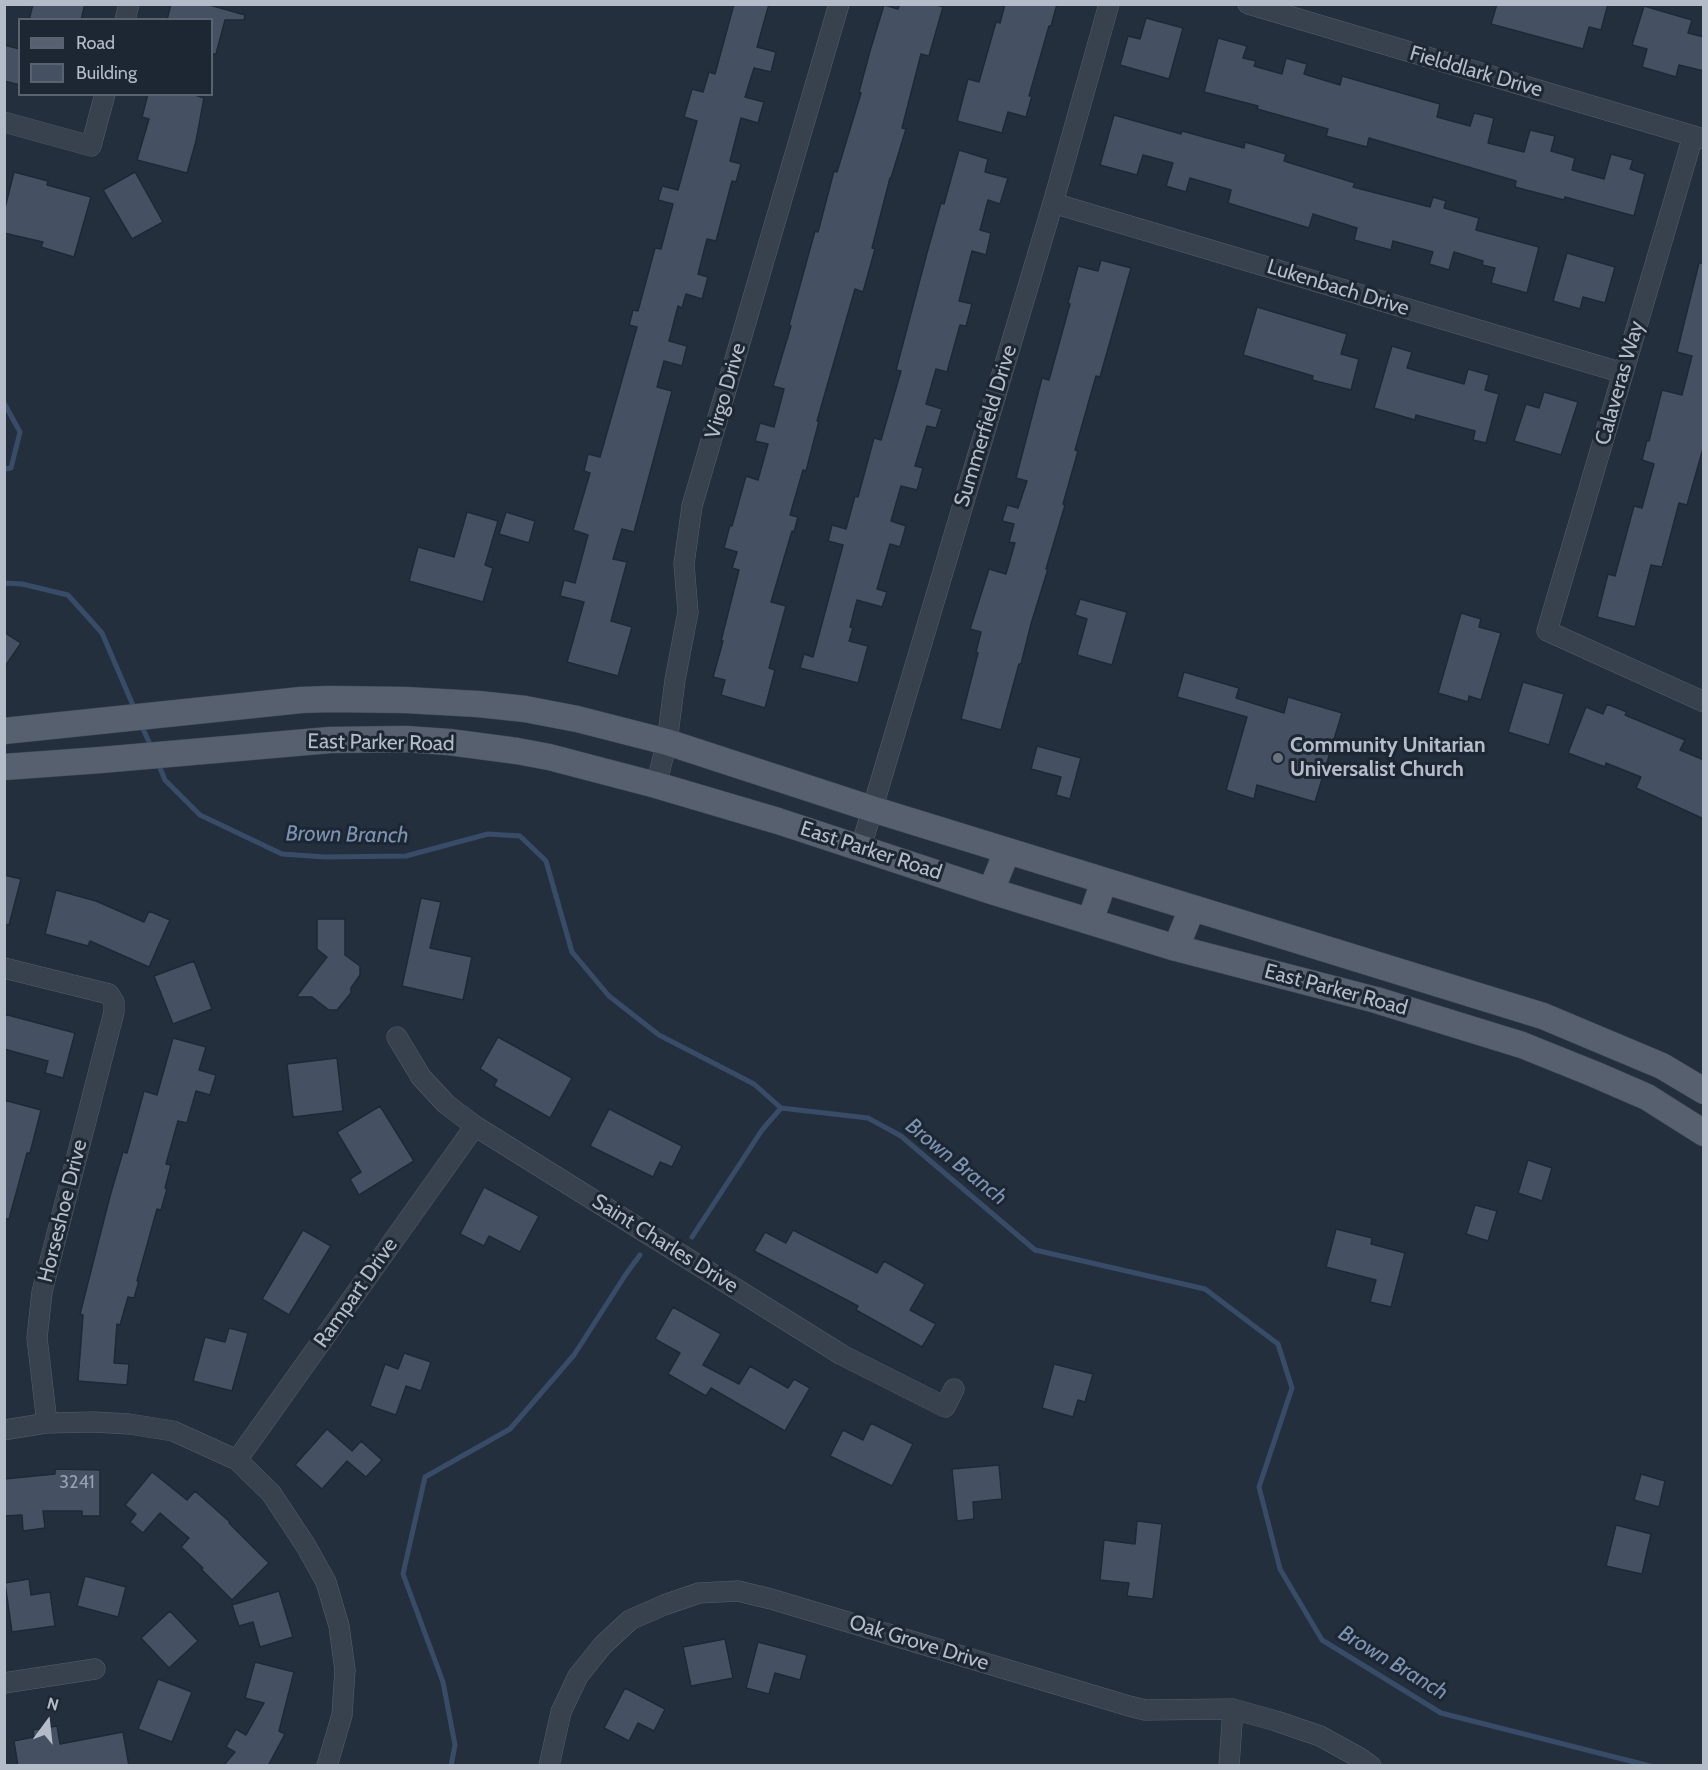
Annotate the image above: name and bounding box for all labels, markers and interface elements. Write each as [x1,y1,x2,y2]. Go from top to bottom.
legend [18,18,213,96]
text: Road [76,32,115,54]
street label: Fielddlark Drive [1407,41,1545,103]
text: Building [76,62,137,84]
street label: Lukenbach Drive [1264,254,1412,322]
street label: Calaveras Way [1590,318,1650,448]
street label: Virgo Drive [700,340,752,442]
street label: Summerfield Drive [949,342,1023,510]
street label: East Parker Road [307,729,455,757]
place label: Community Unitarian Universalist Church [1290,733,1485,783]
marker: Community Unitarian Universalist Church [1271,751,1285,765]
street label: East Parker Road [797,816,945,886]
water label: Brown Branch [285,821,409,849]
street label: East Parker Road [1262,959,1410,1021]
water label: Brown Branch [900,1113,1012,1211]
street label: Horseshoe Drive [33,1137,93,1285]
street label: Saint Charles Drive [587,1189,743,1299]
street label: Rampart Drive [309,1233,403,1353]
house number: 3241 [59,1472,95,1494]
street label: Oak Grove Drive [846,1610,992,1676]
water label: Brown Branch [1334,1620,1452,1706]
north arrow [18,1692,78,1752]
text: N [45,1693,61,1715]

